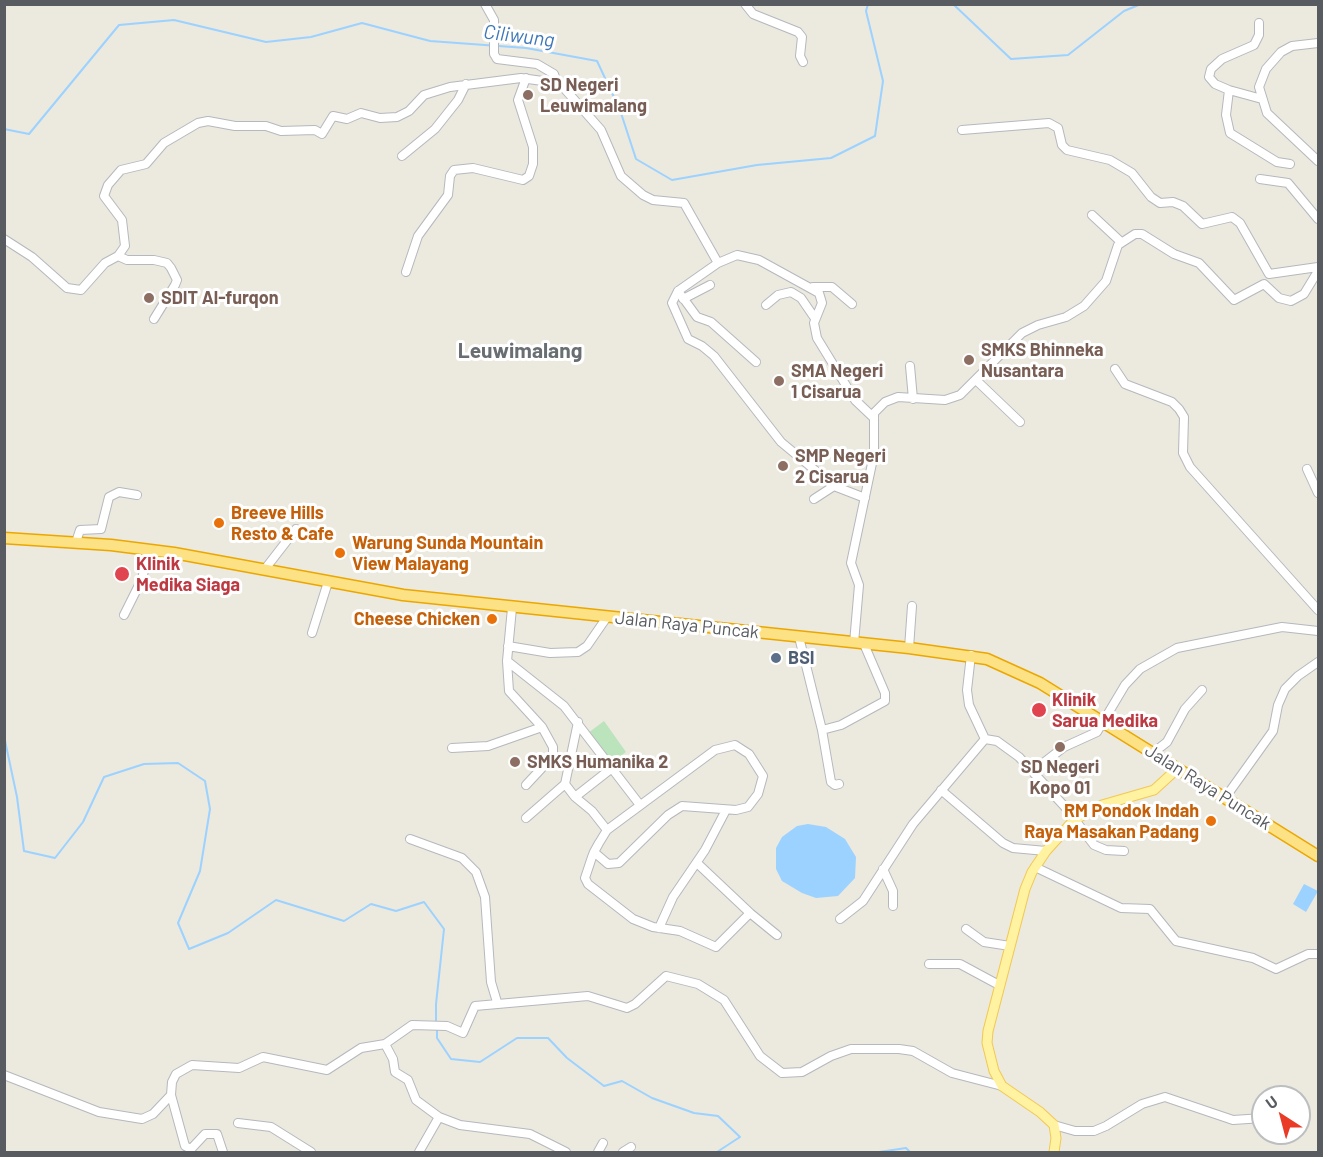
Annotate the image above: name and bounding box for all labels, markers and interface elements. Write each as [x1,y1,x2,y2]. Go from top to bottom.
water label: Ciliwung [482,20,556,52]
place label: SD Negeri Leuwimalang [540,74,647,116]
marker: SD Negeri Leuwimalang [521,88,535,102]
place label: SDIT Al-furqon [161,287,279,309]
marker: SDIT Al-furqon [142,291,156,305]
district label: Leuwimalang [458,338,582,364]
place label: SMKS Bhinneka Nusantara [981,339,1104,382]
marker: SMKS Bhinneka Nusantara [962,353,976,367]
place label: SMA Negeri 1 Cisarua [791,360,883,403]
marker: SMA Negeri 1 Cisarua [772,374,786,388]
place label: SMP Negeri 2 Cisarua [795,445,886,488]
marker: SMP Negeri 2 Cisarua [776,459,790,473]
place label: Breeve Hills Resto & Cafe [231,502,334,544]
marker: Breeve Hills Resto & Cafe [212,516,226,530]
place label: Warung Sunda Mountain View Malayang [352,532,543,574]
marker: Warung Sunda Mountain View Malayang [333,546,347,560]
place label: Klinik Medika Siaga [136,553,240,596]
marker: Klinik Medika Siaga [113,565,131,583]
street label: Jalan Raya Puncak [614,607,760,643]
place label: Cheese Chicken [354,608,480,630]
marker: Cheese Chicken [485,612,499,626]
place label: BSI [788,647,815,669]
marker: BSI [769,651,783,665]
place label: Klinik Sarua Medika [1052,689,1158,732]
marker: Klinik Sarua Medika [1030,701,1048,719]
marker: SD Negeri Kopo 01 [1053,740,1067,754]
street label: Jalan Raya Puncak [1141,740,1275,834]
place label: SMKS Humanika 2 [527,751,668,773]
marker: SMKS Humanika 2 [508,755,522,769]
place label: SD Negeri Kopo 01 [1021,756,1099,798]
place label: RM Pondok Indah Raya Masakan Padang [1024,800,1199,842]
marker: RM Pondok Indah Raya Masakan Padang [1204,814,1218,828]
north arrow [1251,1085,1311,1145]
text: U [1262,1091,1281,1112]

